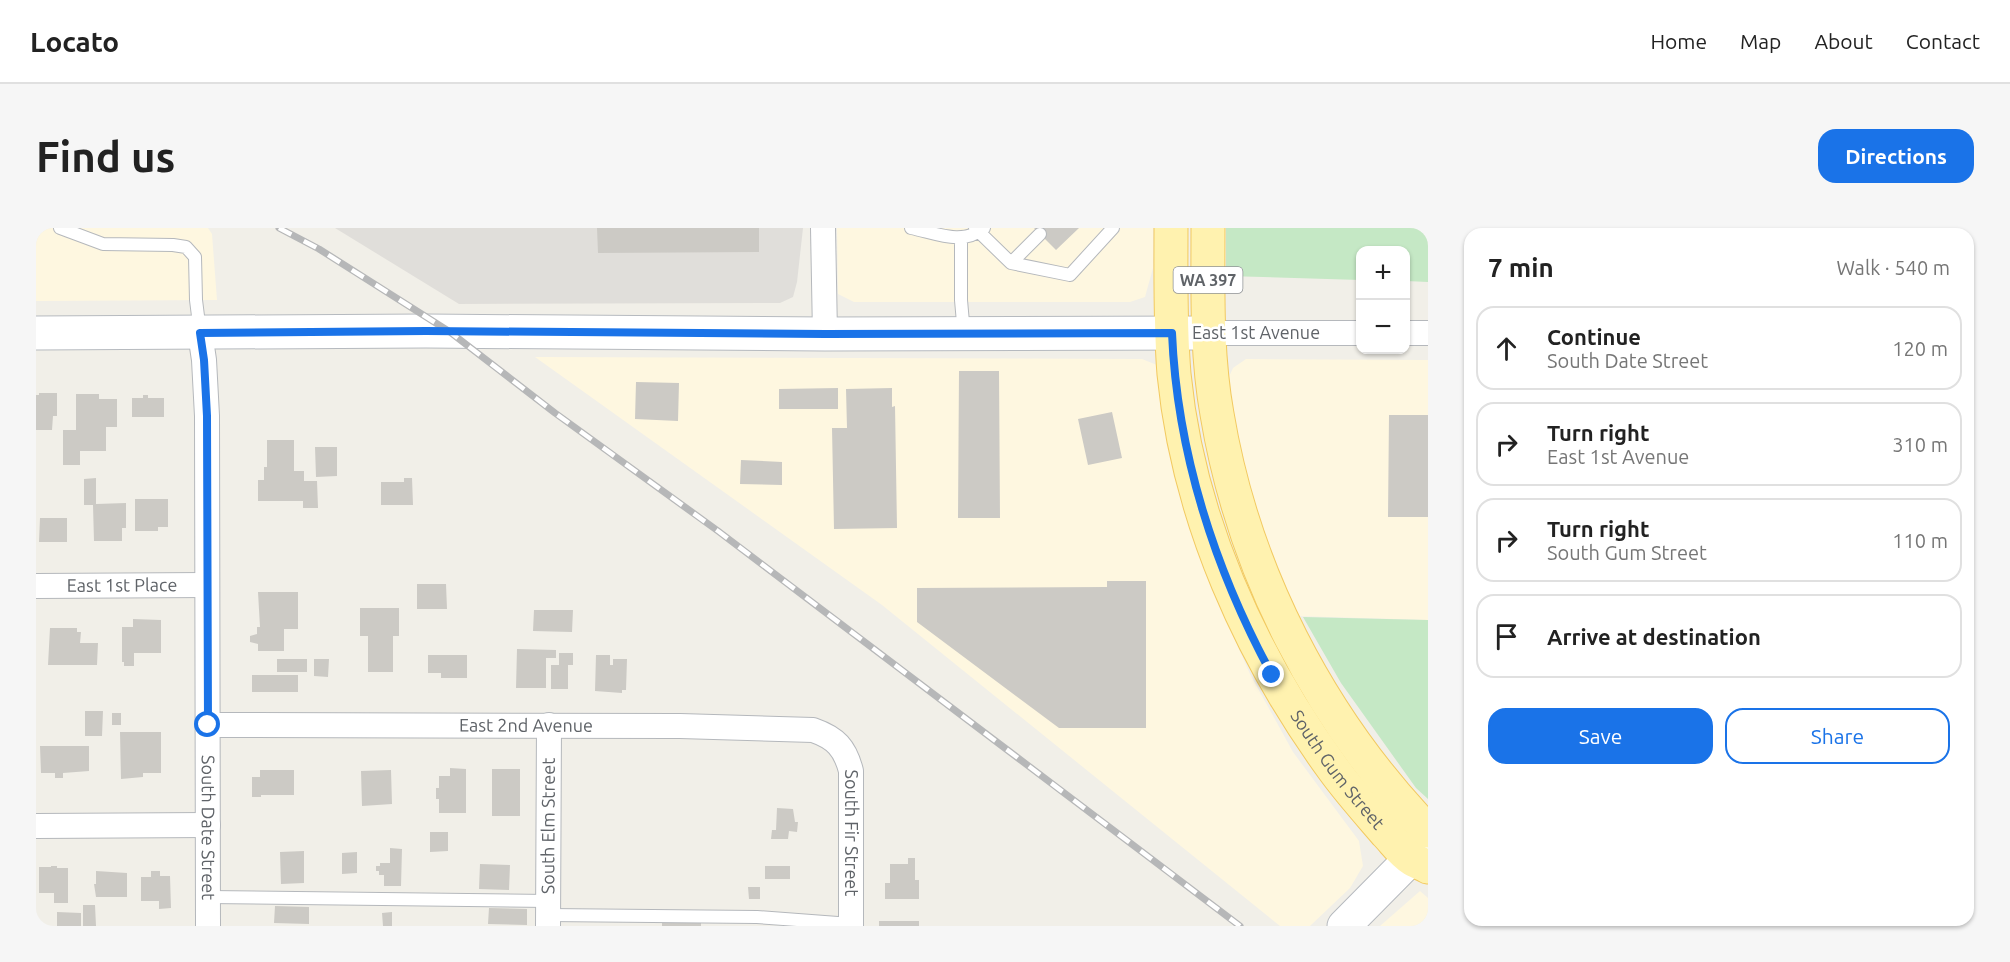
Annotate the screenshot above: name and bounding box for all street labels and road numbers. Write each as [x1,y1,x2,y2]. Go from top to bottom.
road number: WA 397 [1174,267,1242,293]
street label: East 1st Avenue [1192,322,1320,342]
street label: East 1st Place [67,574,177,595]
street label: South Gum Street [1287,706,1389,833]
street label: East 2nd Avenue [459,715,593,735]
street label: South Date Street [199,755,219,900]
street label: South Elm Street [537,758,558,894]
street label: South Fir Street [842,770,862,896]

